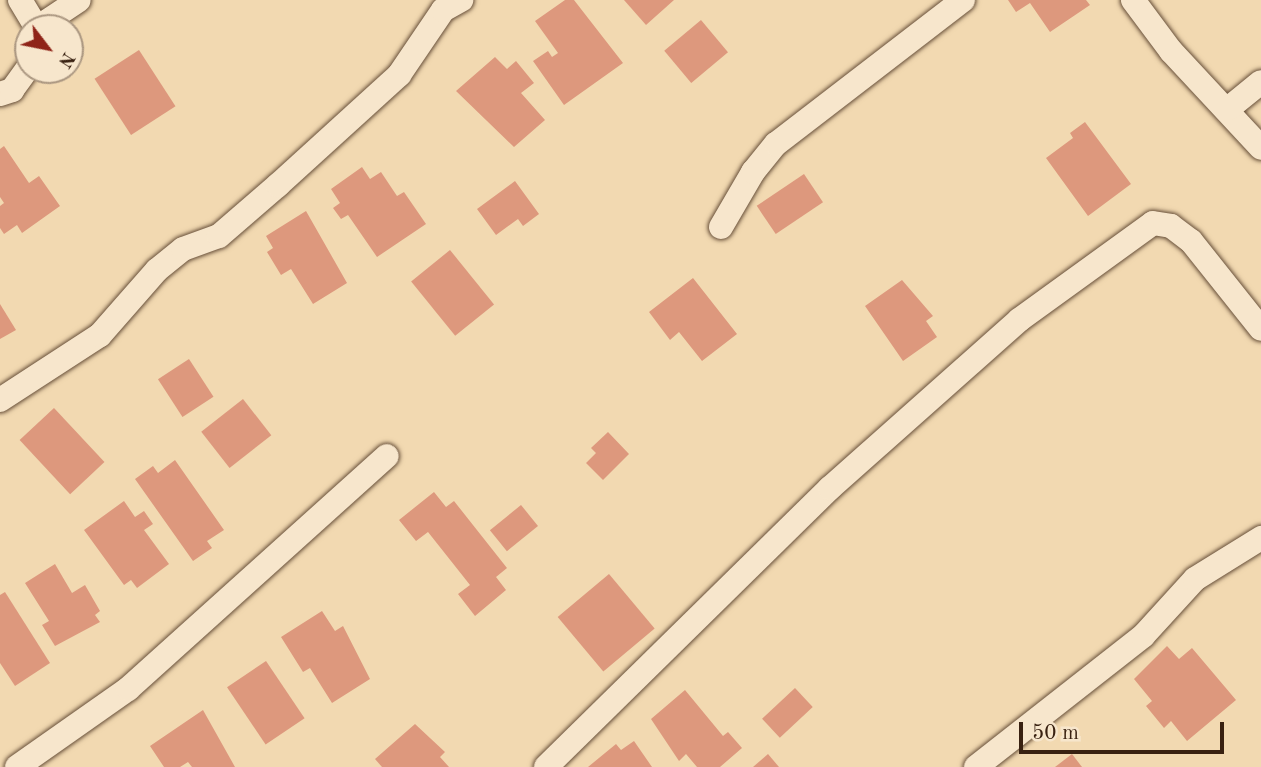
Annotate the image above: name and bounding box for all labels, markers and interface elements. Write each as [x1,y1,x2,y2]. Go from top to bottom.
north arrow [14,14,84,84]
text: N [54,48,77,71]
scale bar [1023,708,1228,752]
text: 50 m [1032,723,1079,744]

